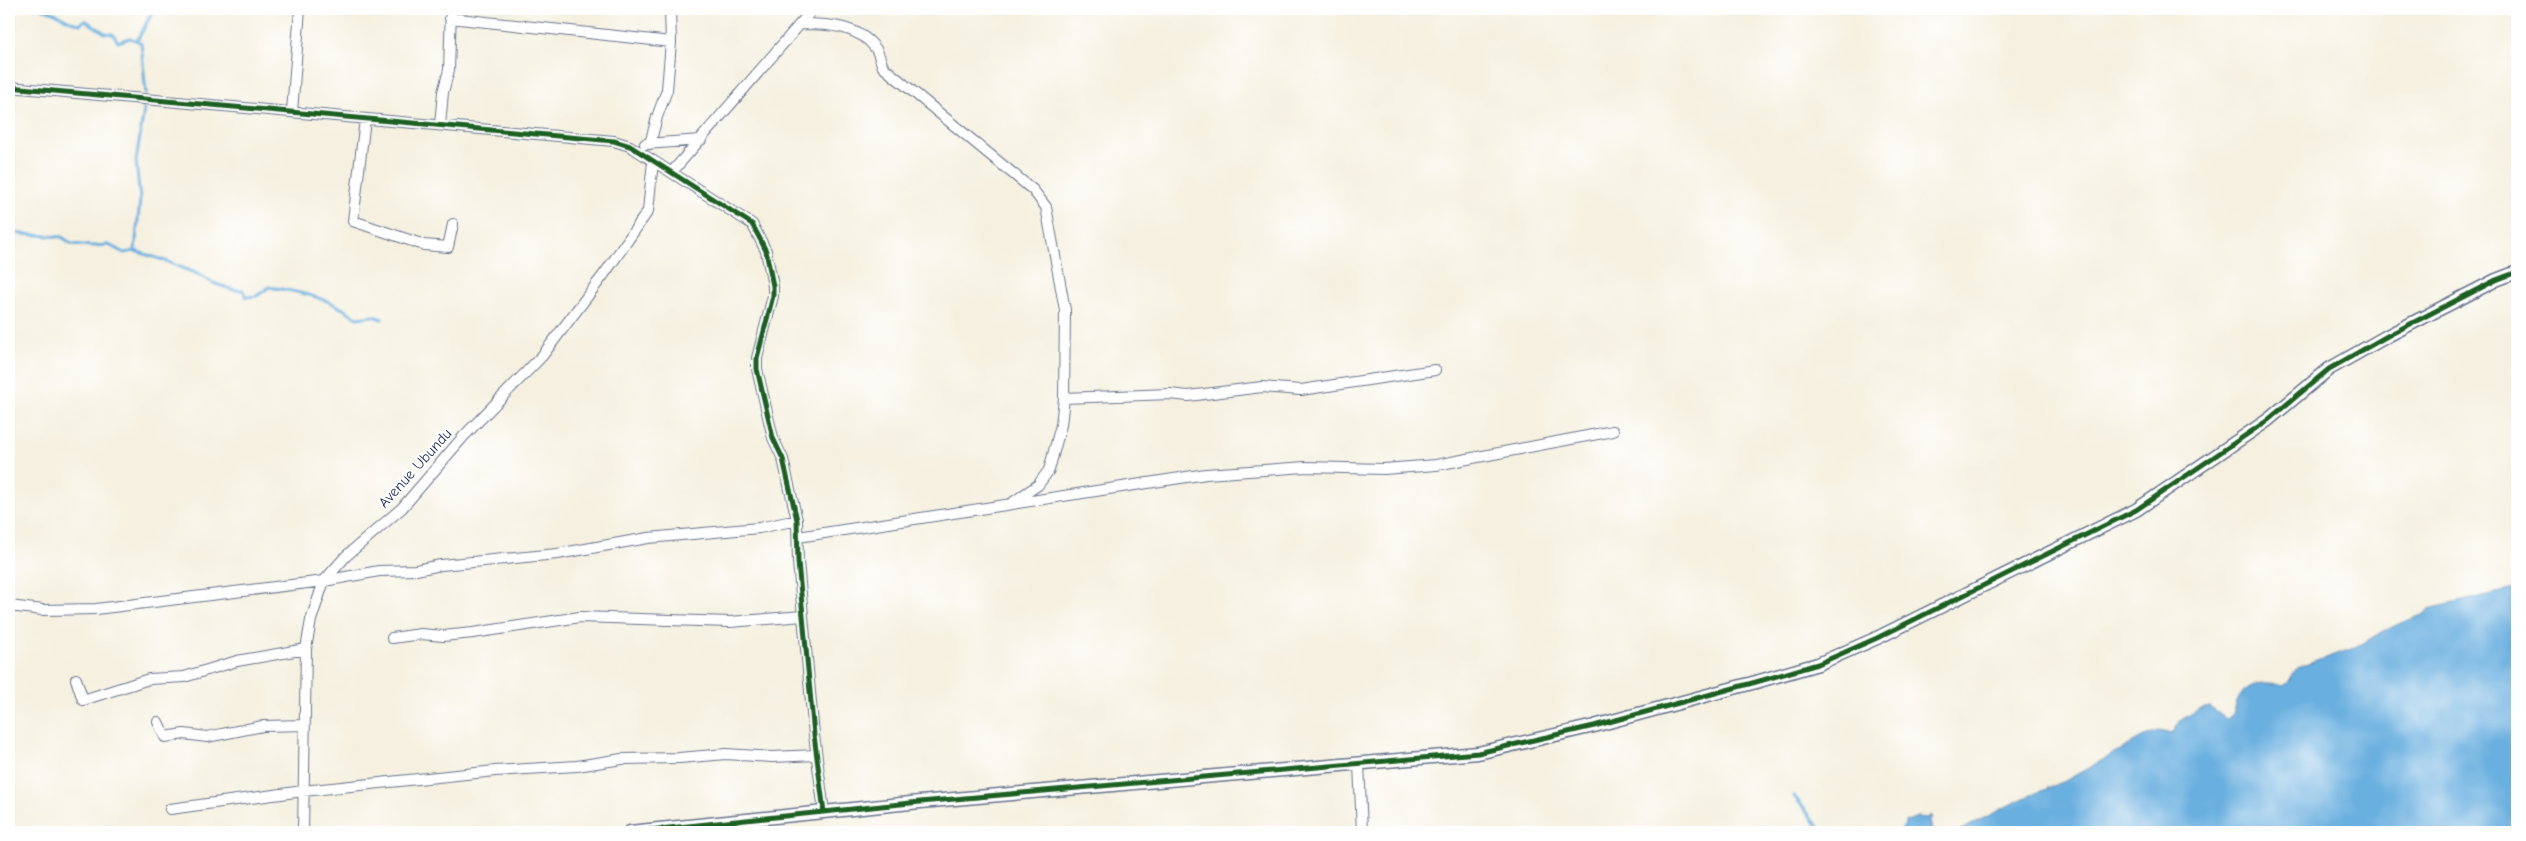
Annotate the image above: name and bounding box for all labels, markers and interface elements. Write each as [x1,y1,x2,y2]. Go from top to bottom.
street label: Avenue Ubundu [375,425,455,511]

